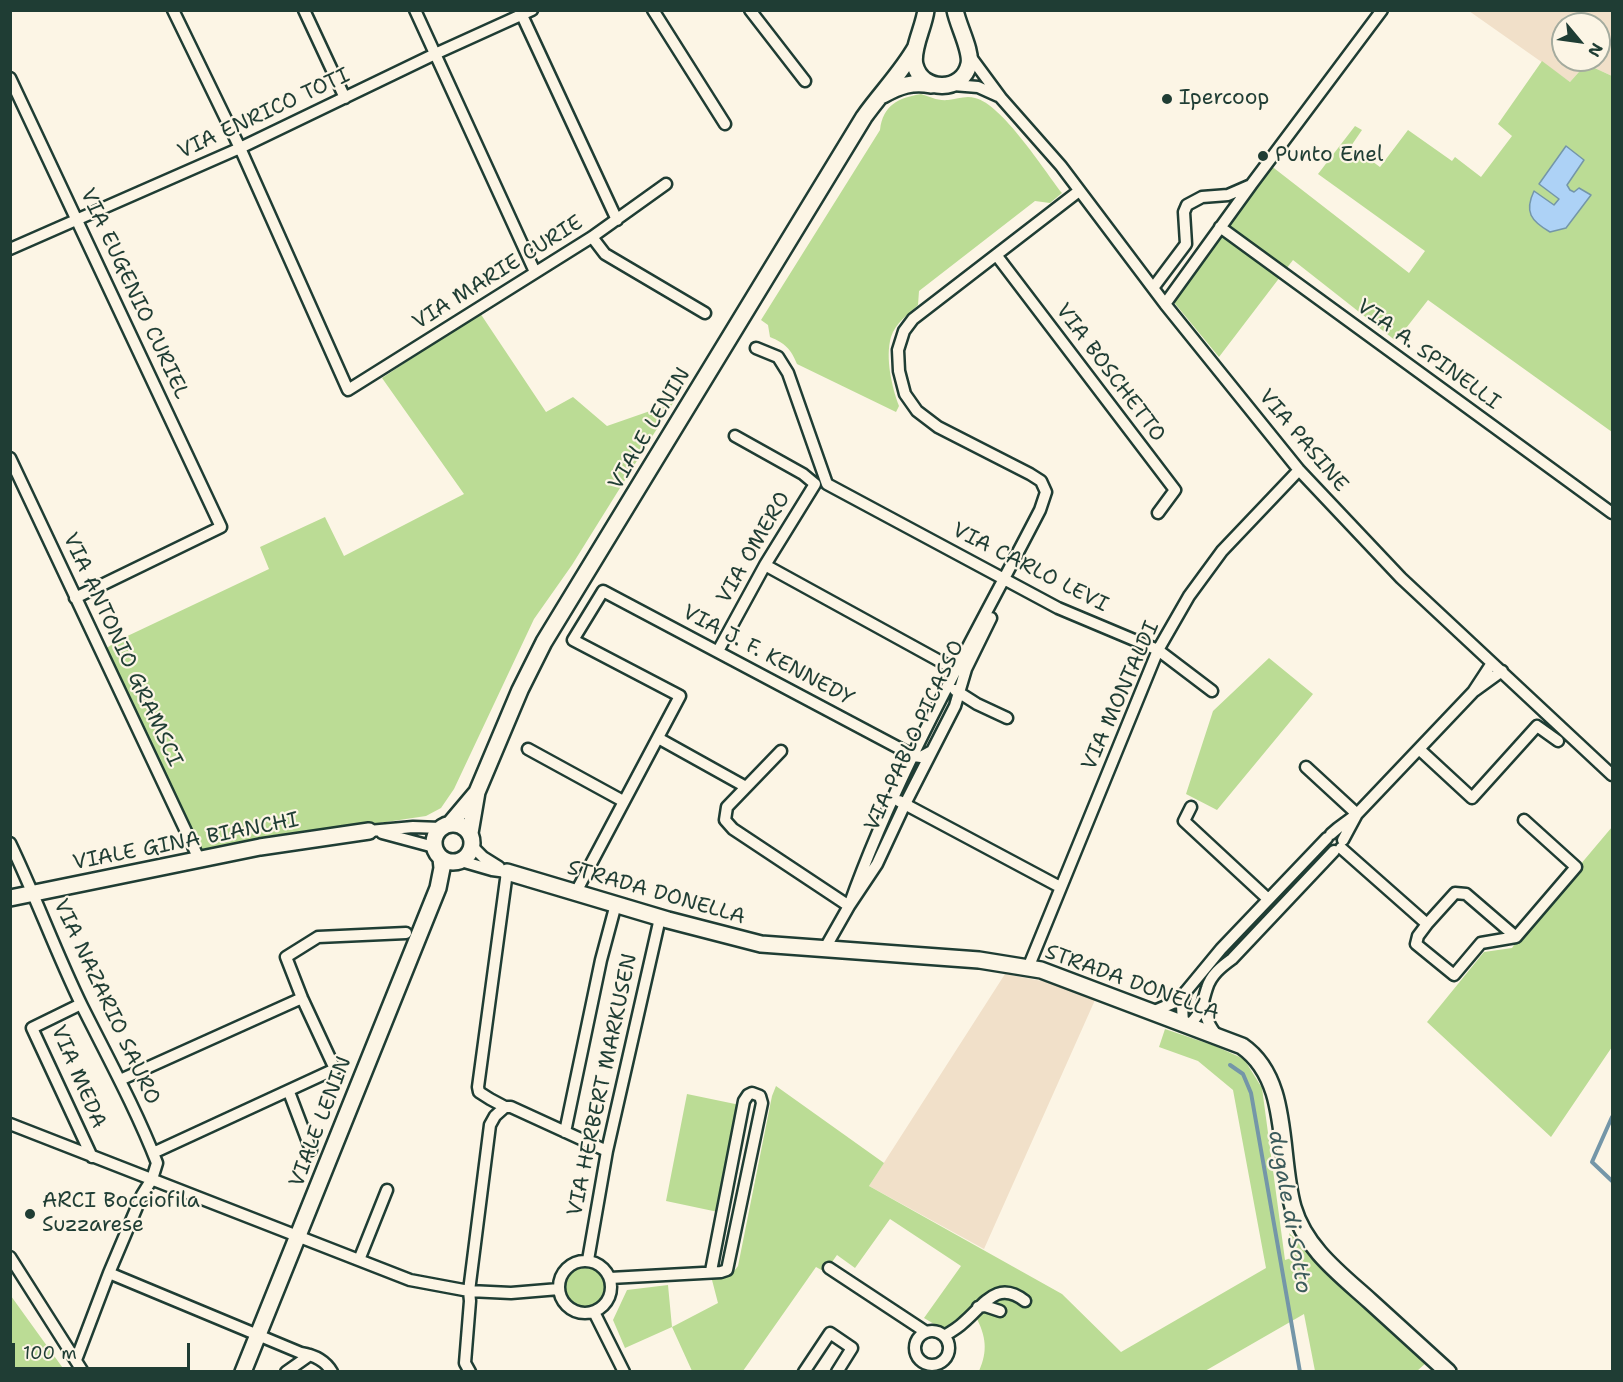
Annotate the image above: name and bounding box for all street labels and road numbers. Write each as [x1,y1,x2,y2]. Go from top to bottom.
street label: VIA ENRICO TOTI [174,63,354,165]
street label: VIA EUGENIO CURIEL [74,185,194,403]
street label: VIA MARIE CURIE [408,210,588,336]
street label: VIA A. SPINELLI [1351,294,1505,416]
street label: VIA BOSCHETTO [1050,299,1170,447]
street label: VIALE LENIN [604,363,696,495]
street label: VIA PASINE [1253,385,1353,497]
street label: VIA OMERO [712,488,796,608]
street label: VIA CARLO LEVI [948,518,1112,618]
street label: VIA ANTONIO GRAMSCI [57,529,187,771]
street label: VIA J. F. KENNEDY [678,600,858,712]
street label: VIA MONTALDI [1077,618,1165,774]
street label: VIA PABLO PICASSO [860,637,970,835]
street label: VIALE GINA BIANCHI [71,808,301,876]
street label: STRADA DONELLA [564,856,748,930]
street label: VIA NAZARIO SAURO [47,895,165,1109]
street label: STRADA DONELLA [1041,940,1223,1026]
street label: VIA HERBERT MARKUSEN [563,951,643,1219]
street label: VIA MEDA [45,1022,111,1132]
street label: VIALE LENIN [285,1053,357,1191]

